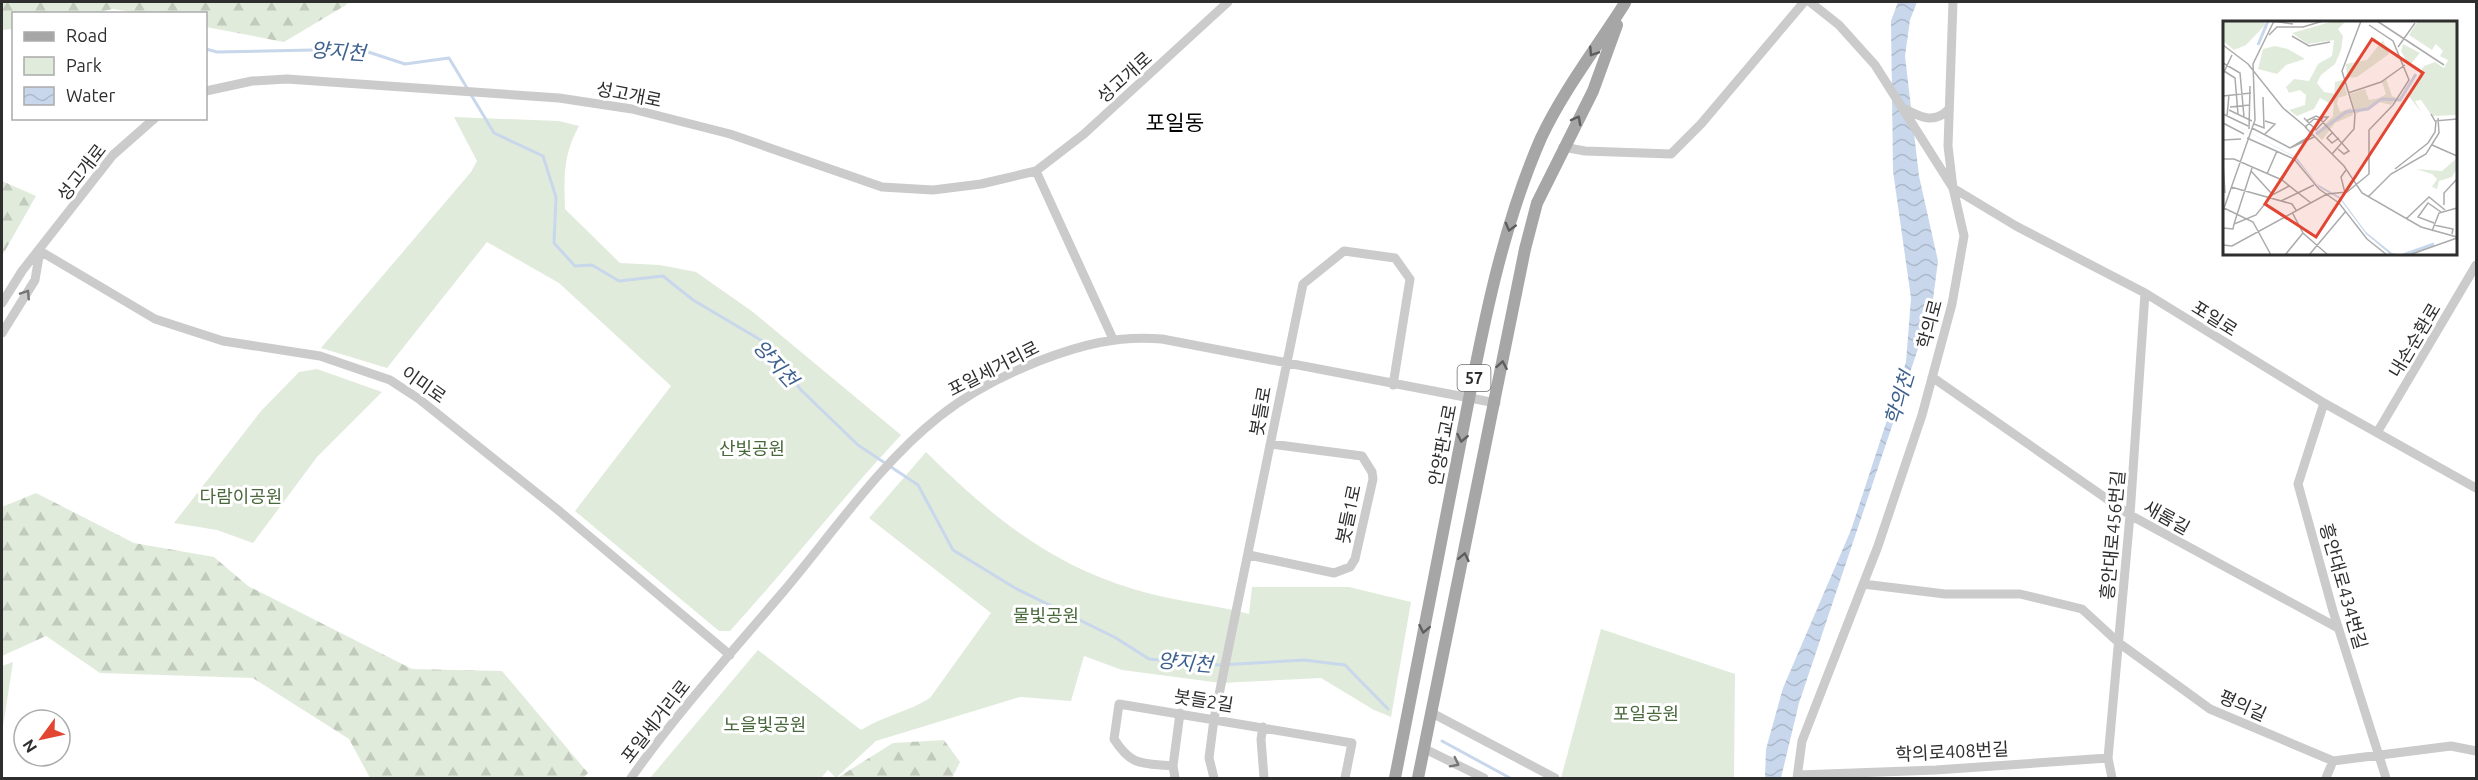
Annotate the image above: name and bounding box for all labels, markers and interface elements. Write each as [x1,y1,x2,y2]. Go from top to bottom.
legend [12,12,207,120]
inset map [2223,21,2457,255]
text: Road [66,25,108,45]
water label: 양지천 [310,38,369,65]
one-way arrow [1589,45,1600,56]
street label: 성고개로 [1093,47,1155,107]
text: Park [66,55,102,75]
street label: 성고개로 [595,78,663,110]
text: Water [66,85,116,105]
district label: 포일동 [1146,110,1204,134]
one-way arrow [1570,116,1581,127]
street label: 성고개로 [53,140,109,204]
one-way arrow [1505,222,1518,232]
one-way arrow [19,290,31,300]
street label: 포일로 [2189,296,2241,340]
street label: 학의로 [1913,297,1945,351]
street label: 내손순환로 [2384,299,2444,381]
water label: 양지천 [749,335,805,393]
street label: 포일세거리로 [944,337,1042,399]
one-way arrow [1495,361,1508,371]
street label: 이미로 [398,362,450,406]
road number: 57 [1458,365,1490,391]
water label: 학의천 [1880,366,1919,428]
street label: 봇들로 [1246,385,1274,437]
street label: 안양판교로 [1424,402,1460,488]
one-way arrow [1456,432,1469,442]
park label: 산빛공원 [719,438,785,458]
street label: 흥안대로456번길 [2096,469,2128,601]
street label: 봇들1로 [1332,483,1364,545]
park label: 다람이공원 [200,486,282,506]
street label: 새롬길 [2140,496,2194,538]
street label: 흥안대로434번길 [2316,521,2372,651]
one-way arrow [1457,552,1470,562]
park label: 물빛공원 [1013,605,1079,625]
one-way arrow [1418,624,1431,634]
water label: 양지천 [1157,648,1216,676]
street label: 포일세거리로 [617,676,693,766]
street label: 봇들2길 [1173,685,1235,715]
street label: 평의길 [2216,686,2270,724]
park label: 포일공원 [1613,703,1679,723]
north arrow [12,708,72,768]
park label: 노을빛공원 [724,714,806,734]
text: N [19,736,40,756]
street label: 학의로408번길 [1895,738,2009,764]
one-way arrow [1448,756,1459,767]

